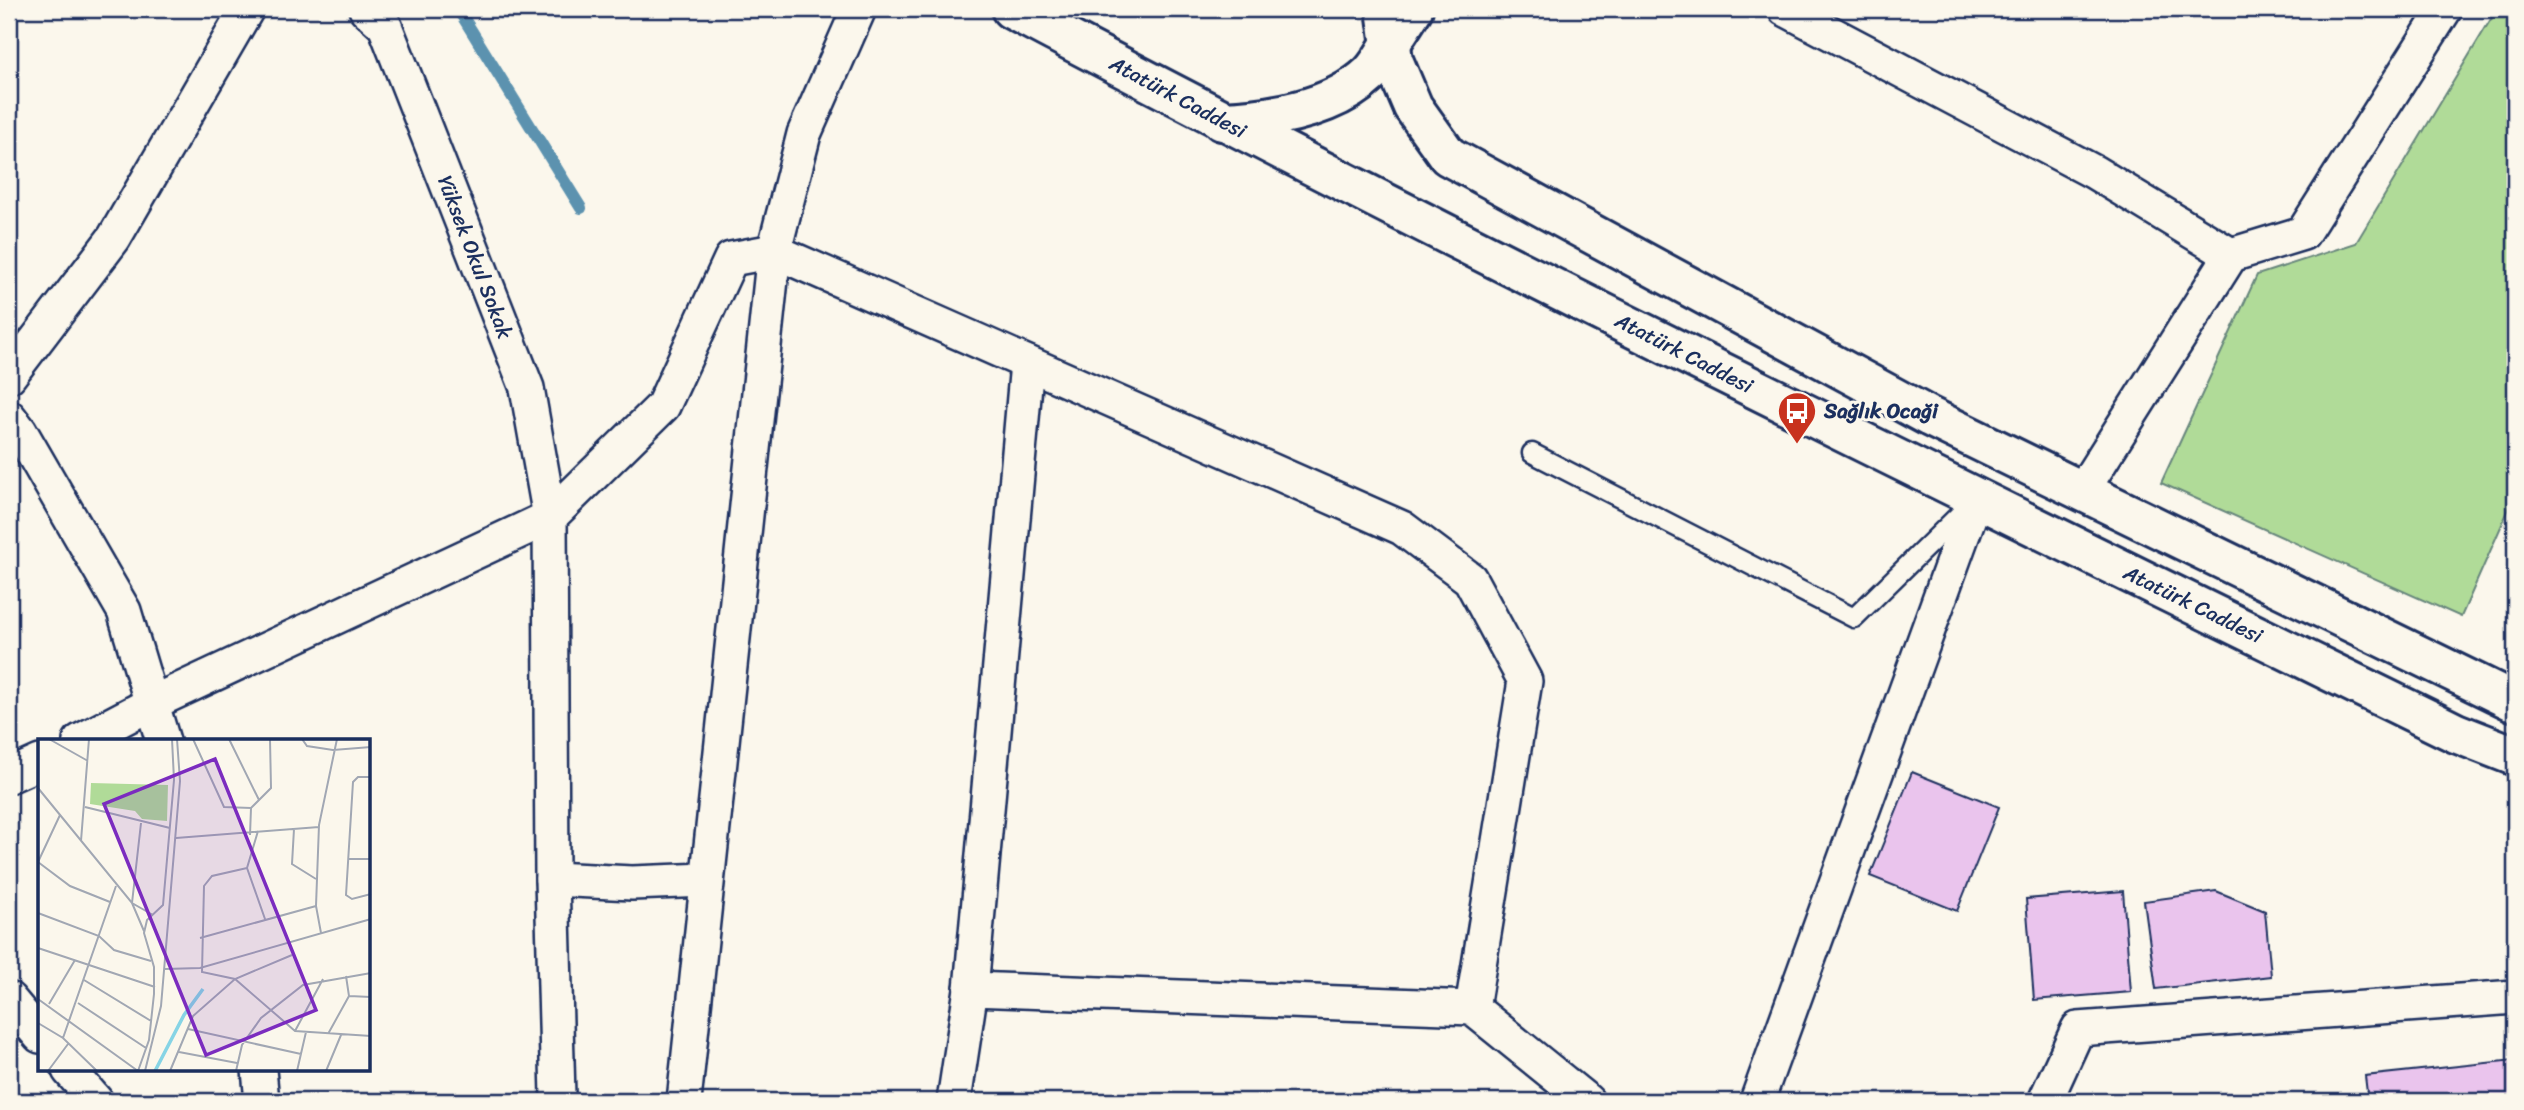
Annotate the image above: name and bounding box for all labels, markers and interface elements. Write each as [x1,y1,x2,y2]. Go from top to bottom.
street label: Atatürk Caddesi [1101,44,1255,150]
street label: Yüksek Okul Sokak [426,170,524,345]
street label: Atatürk Caddesi [1607,301,1761,405]
bus stop icon: Sağlık Ocaği [1776,390,1818,445]
place label: Sağlık Ocaği [1823,392,1939,430]
street label: Atatürk Caddesi [2116,553,2270,655]
inset map [38,739,371,1072]

